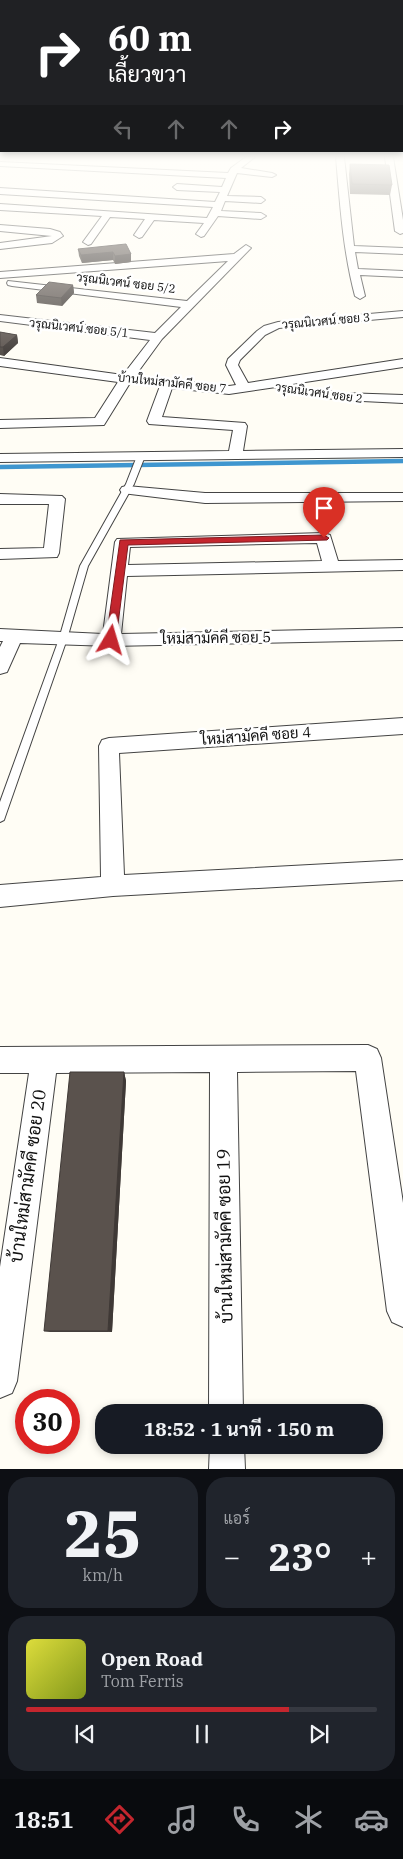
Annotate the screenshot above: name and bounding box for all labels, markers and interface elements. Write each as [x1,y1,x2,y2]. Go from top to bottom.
text: 60 m [108,15,192,61]
icon: right [25,20,90,85]
text: เลี้ยวขวา [108,59,186,88]
icon: left [109,115,137,143]
icon: ahead [162,115,190,143]
icon: ahead [215,115,243,143]
icon: right [268,115,296,143]
street label: วรุณนิเวศน์ ซอย 5/2 [75,269,177,298]
street label: วรุณนิเวศน์ ซอย 3 [281,309,371,334]
street label: วรุณนิเวศน์ ซอย 5/1 [28,315,130,342]
street label: บ้านใหม่สามัคคี ซอย 7 [117,369,227,396]
street label: วรุณนิเวศน์ ซอย 2 [274,379,364,408]
pin [303,487,345,538]
icon: arrive [310,494,338,522]
position arrow [84,613,136,665]
street label: ใหม่สามัคคี ซอย 5 [160,627,271,648]
street label: ใหม่สามัคคี ซอย 4 [199,722,312,749]
street label: บ้านใหม่สามัคคี ซอย 20 [3,1088,51,1264]
street label: บ้านใหม่สามัคคี ซอย 19 [210,1148,238,1324]
speed limit sign: 30 [15,1389,80,1454]
text: 18:52 · 1 นาที · 150 m [144,1417,334,1441]
text: 25 [64,1490,142,1575]
text: แอร์ [224,1508,250,1528]
text: 23° [269,1532,332,1581]
text: − [224,1538,240,1575]
text: + [360,1538,377,1575]
text: km/h [83,1565,123,1585]
text: Open Road [101,1647,203,1671]
text: Tom Ferris [101,1671,184,1691]
icon: previous [71,1720,99,1748]
icon: pause [188,1720,216,1748]
icon: next [305,1720,333,1748]
icon: directions [102,1802,137,1837]
icon: music [165,1802,200,1837]
icon: phone [228,1802,263,1837]
icon: climate [291,1802,326,1837]
icon: car [354,1802,389,1837]
text: 18:51 [14,1805,74,1834]

